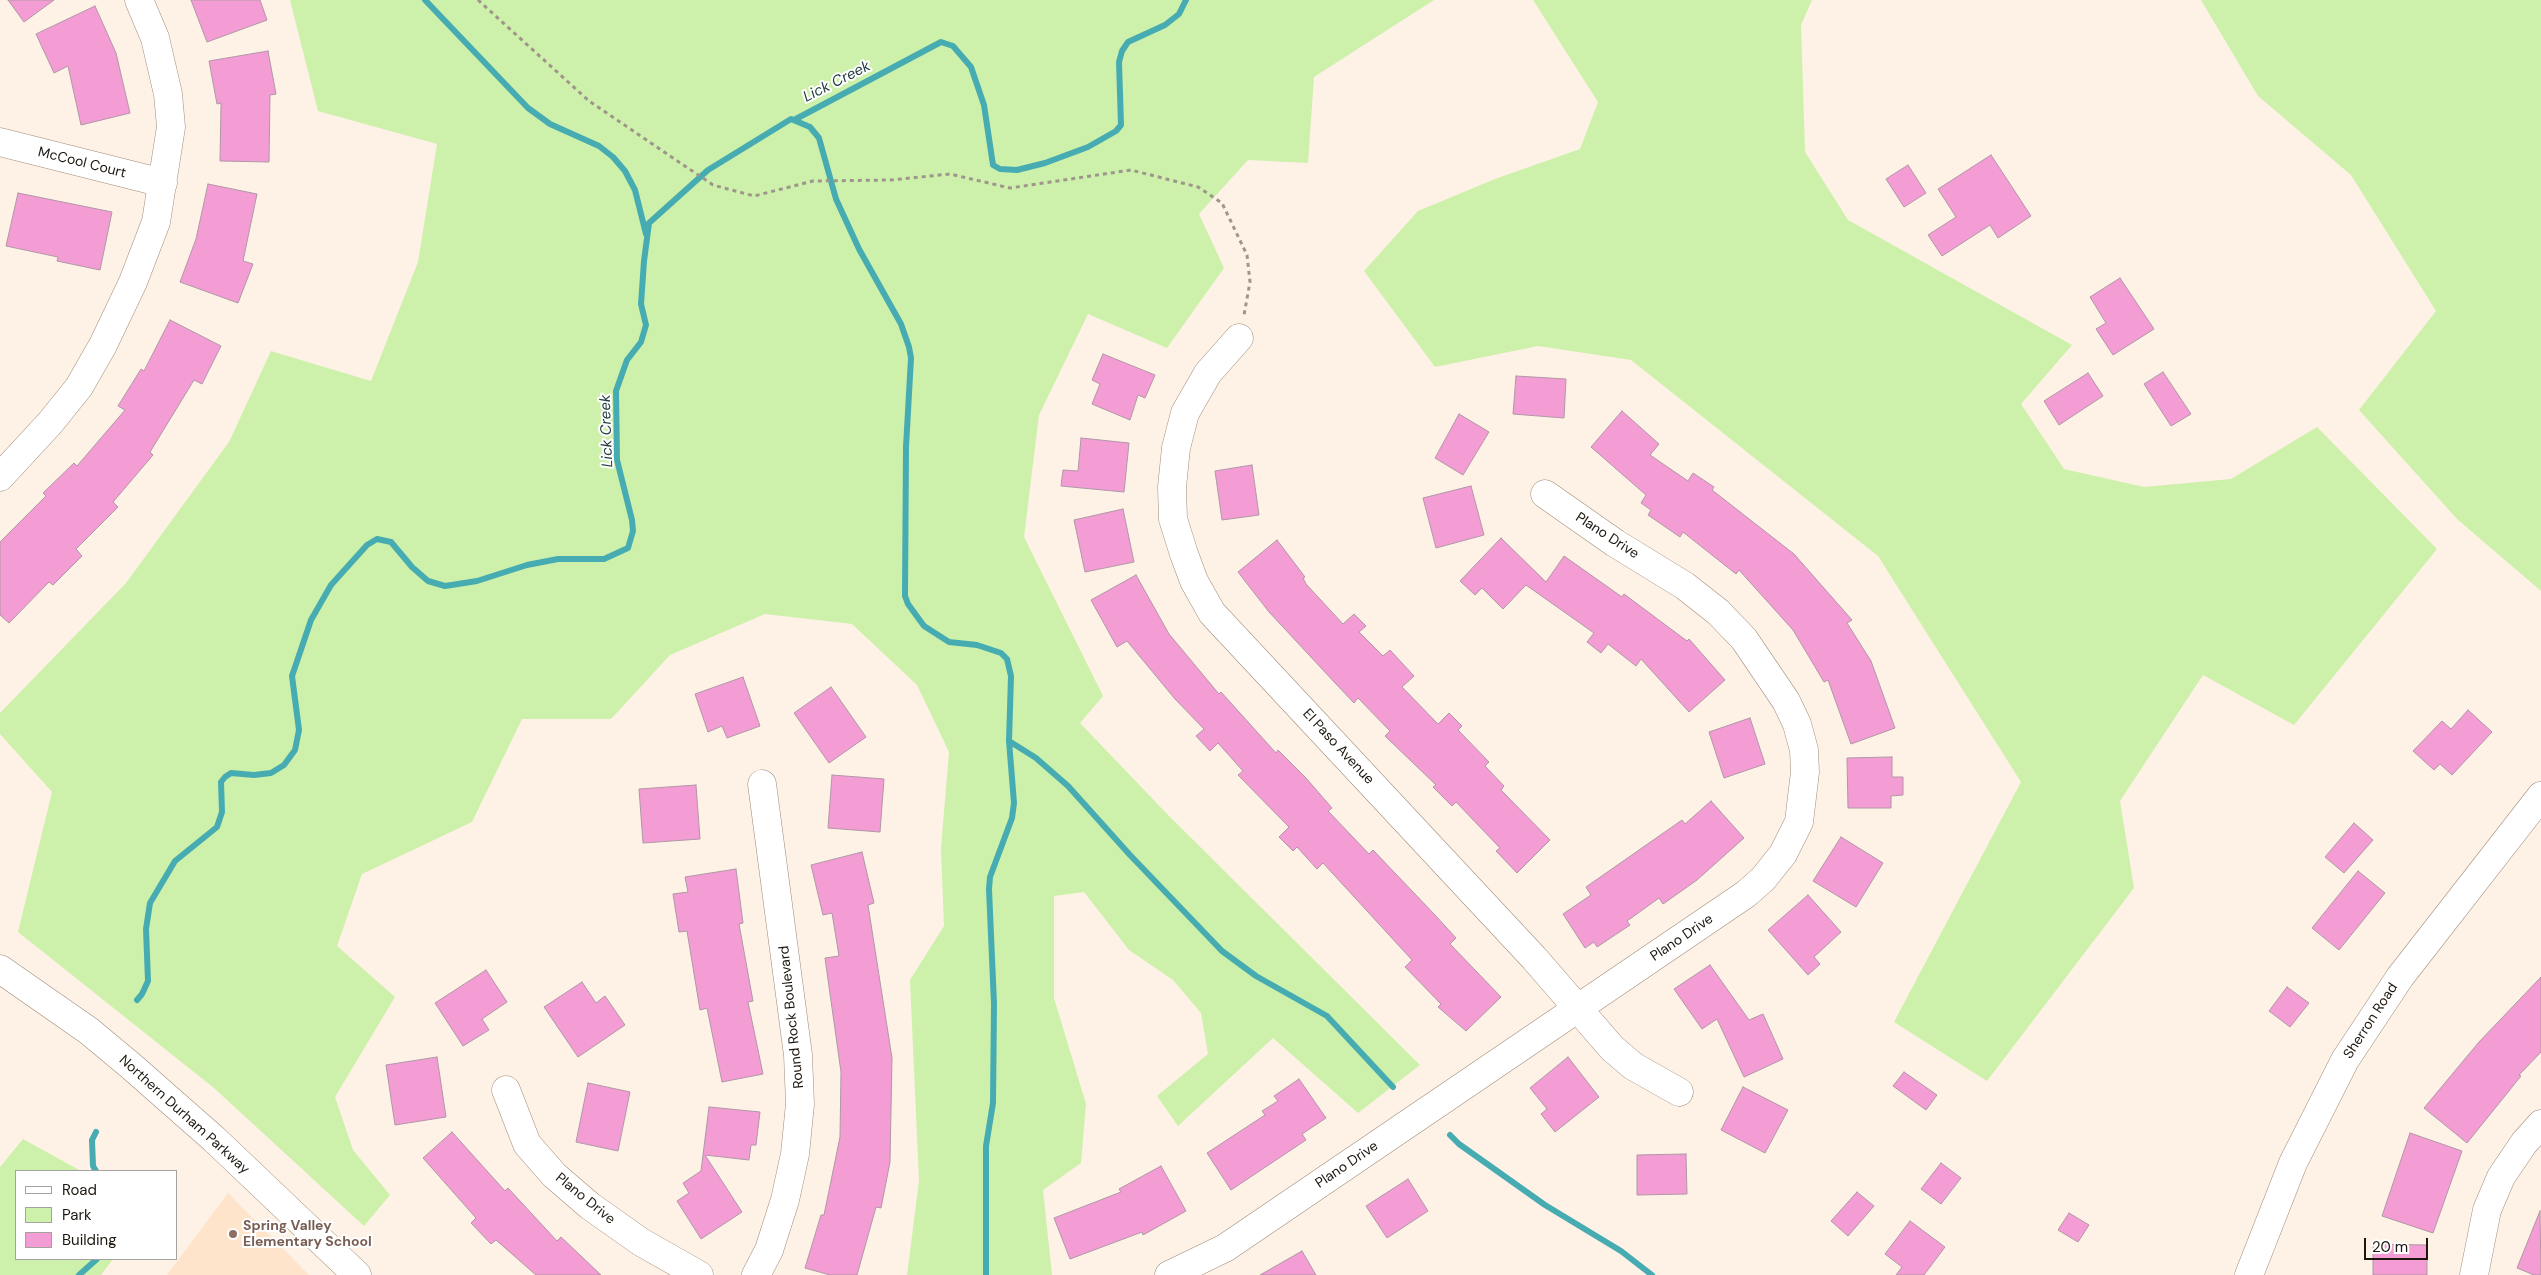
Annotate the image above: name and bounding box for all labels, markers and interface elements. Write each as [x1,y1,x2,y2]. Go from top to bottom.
water label: Lick Creek [800,57,874,107]
street label: McCool Court [36,144,128,182]
water label: Lick Creek [597,394,617,468]
street label: Plano Drive [1572,509,1642,563]
street label: El Paso Avenue [1299,706,1377,788]
street label: Plano Drive [1647,911,1717,965]
street label: Round Rock Boulevard [776,945,808,1089]
street label: Sherron Road [2340,980,2402,1062]
street label: Northern Durham Parkway [115,1052,253,1178]
street label: Plano Drive [1312,1138,1382,1192]
legend [15,1170,178,1260]
street label: Plano Drive [552,1170,618,1228]
text: Road [62,1180,97,1200]
text: Park [62,1205,92,1225]
place label: Spring Valley Elementary School [243,1218,372,1250]
marker: Spring Valley Elementary School [227,1228,239,1240]
scale bar [2366,1228,2430,1260]
text: Building [62,1230,117,1250]
text: 20 m [2372,1237,2408,1257]

